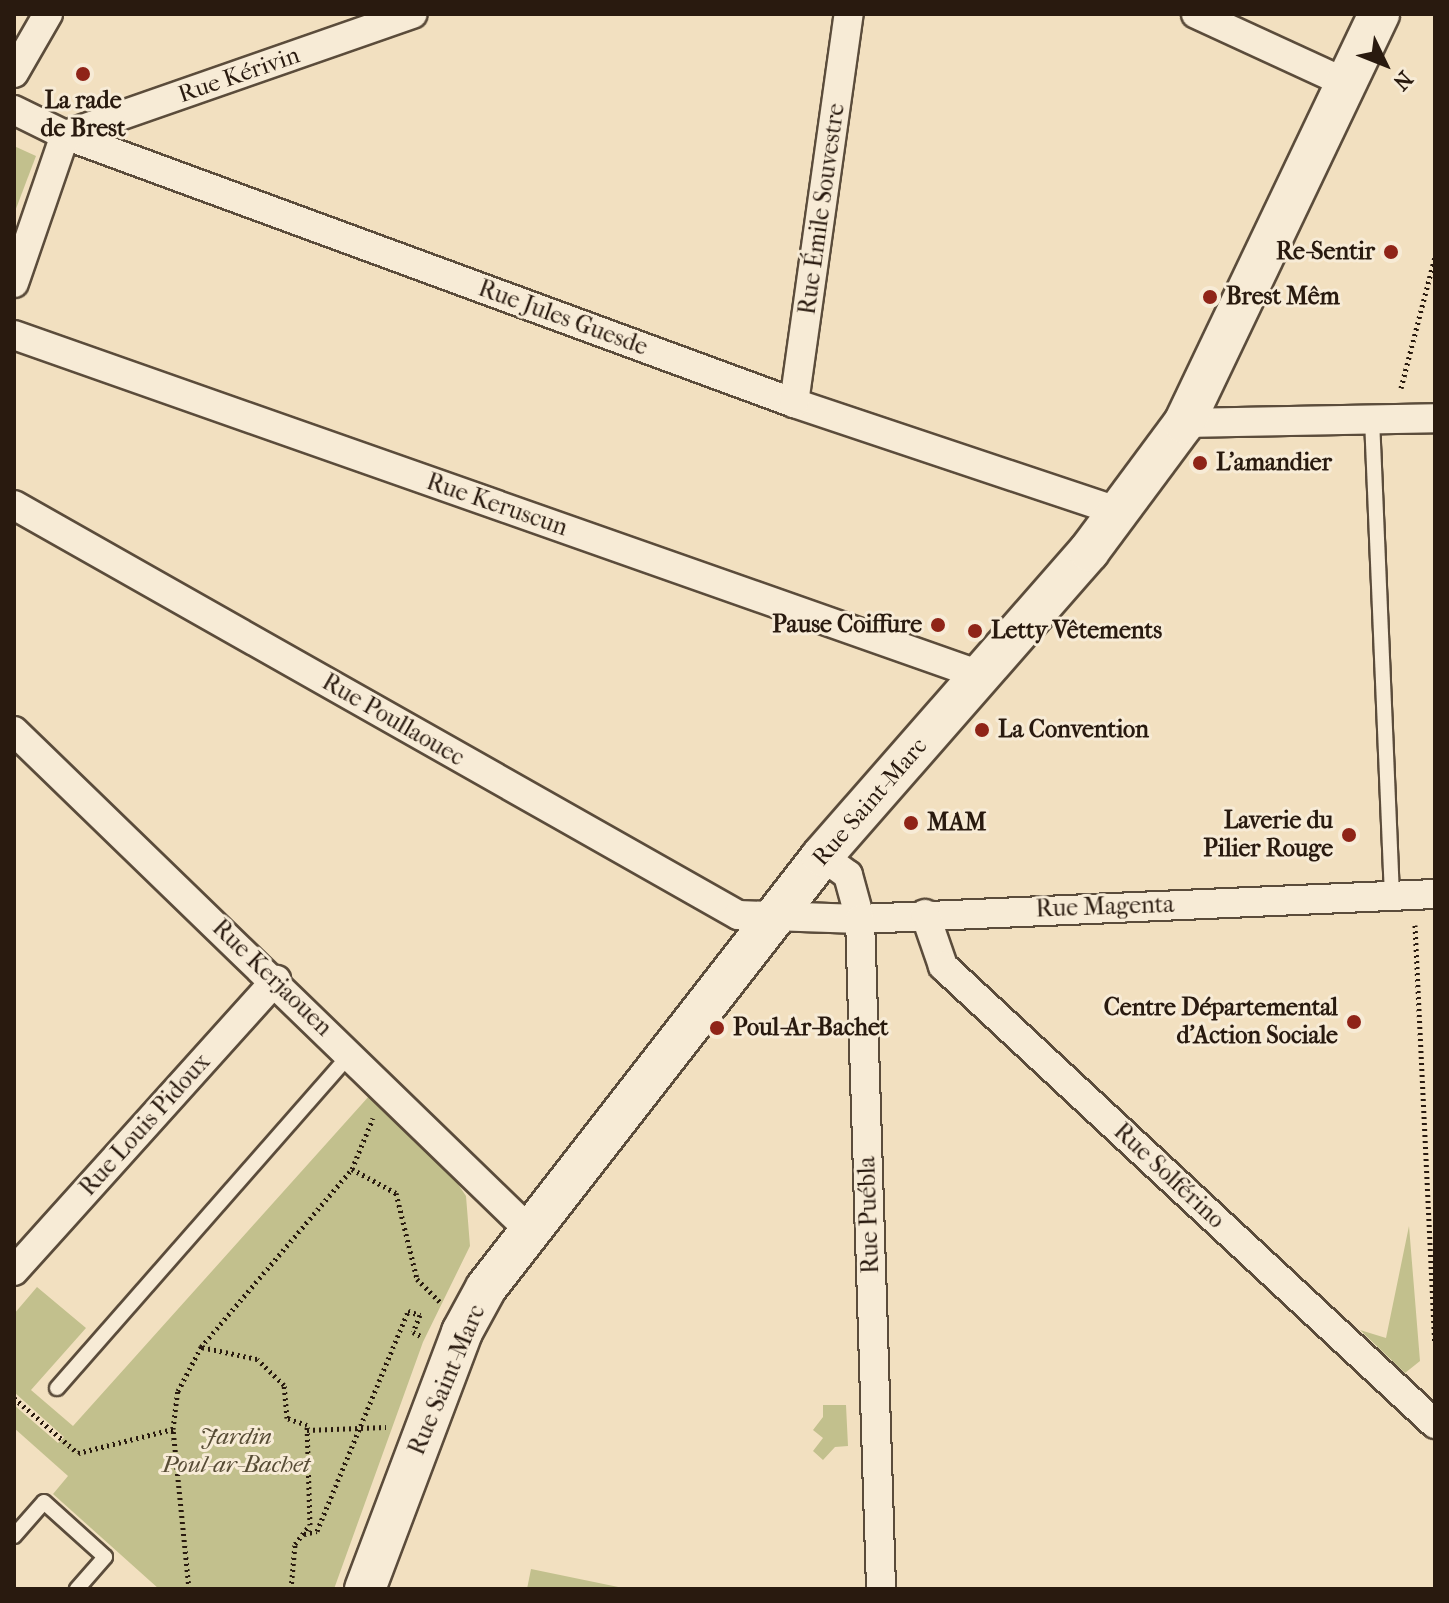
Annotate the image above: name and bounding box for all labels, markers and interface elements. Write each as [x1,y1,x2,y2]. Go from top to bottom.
north arrow [1345,24,1425,104]
street label: Rue Kérivin [175,41,303,109]
marker: La rade de Brest [74,65,92,83]
text: N [1387,65,1418,95]
place label: La rade de Brest [40,87,126,143]
street label: Rue Émile Souvestre [793,101,851,317]
place label: Re-Sentir [1276,238,1375,266]
marker: Re-Sentir [1382,243,1400,261]
street label: Rue Jules Guesde [474,274,652,362]
place label: Brest Mêm [1226,283,1340,311]
marker: Brest Mêm [1201,288,1219,306]
place label: L'amandier [1216,449,1332,477]
marker: L'amandier [1191,454,1209,472]
street label: Rue Keruscun [423,467,571,543]
place label: Pause Coiffure [772,611,922,639]
marker: Pause Coiffure [929,616,947,634]
place label: Letty Vêtements [991,617,1162,645]
marker: Letty Vêtements [966,622,984,640]
street label: Rue Poullaouec [317,668,469,772]
place label: La Convention [998,716,1149,744]
marker: La Convention [973,721,991,739]
street label: Rue Saint-Marc [807,732,933,872]
place label: Laverie du Pilier Rouge [1203,807,1333,863]
place label: MAM [927,809,986,837]
marker: MAM [902,814,920,832]
marker: Laverie du Pilier Rouge [1340,826,1358,844]
street label: Rue Magenta [1035,890,1175,924]
street label: Rue Kerjaouen [206,914,338,1042]
place label: Centre Départemental d'Action Sociale [1104,994,1338,1050]
marker: Centre Départemental d'Action Sociale [1345,1013,1363,1031]
place label: Poul-Ar-Bachet [733,1014,888,1042]
marker: Poul-Ar-Bachet [708,1019,726,1037]
street label: Rue Louis Pidoux [74,1048,216,1202]
street label: Rue Solférino [1108,1117,1230,1235]
street label: Rue Puébla [853,1156,885,1274]
street label: Rue Saint-Marc [402,1301,492,1459]
park label: Jardin Poul-ar-Bachet [162,1423,310,1479]

